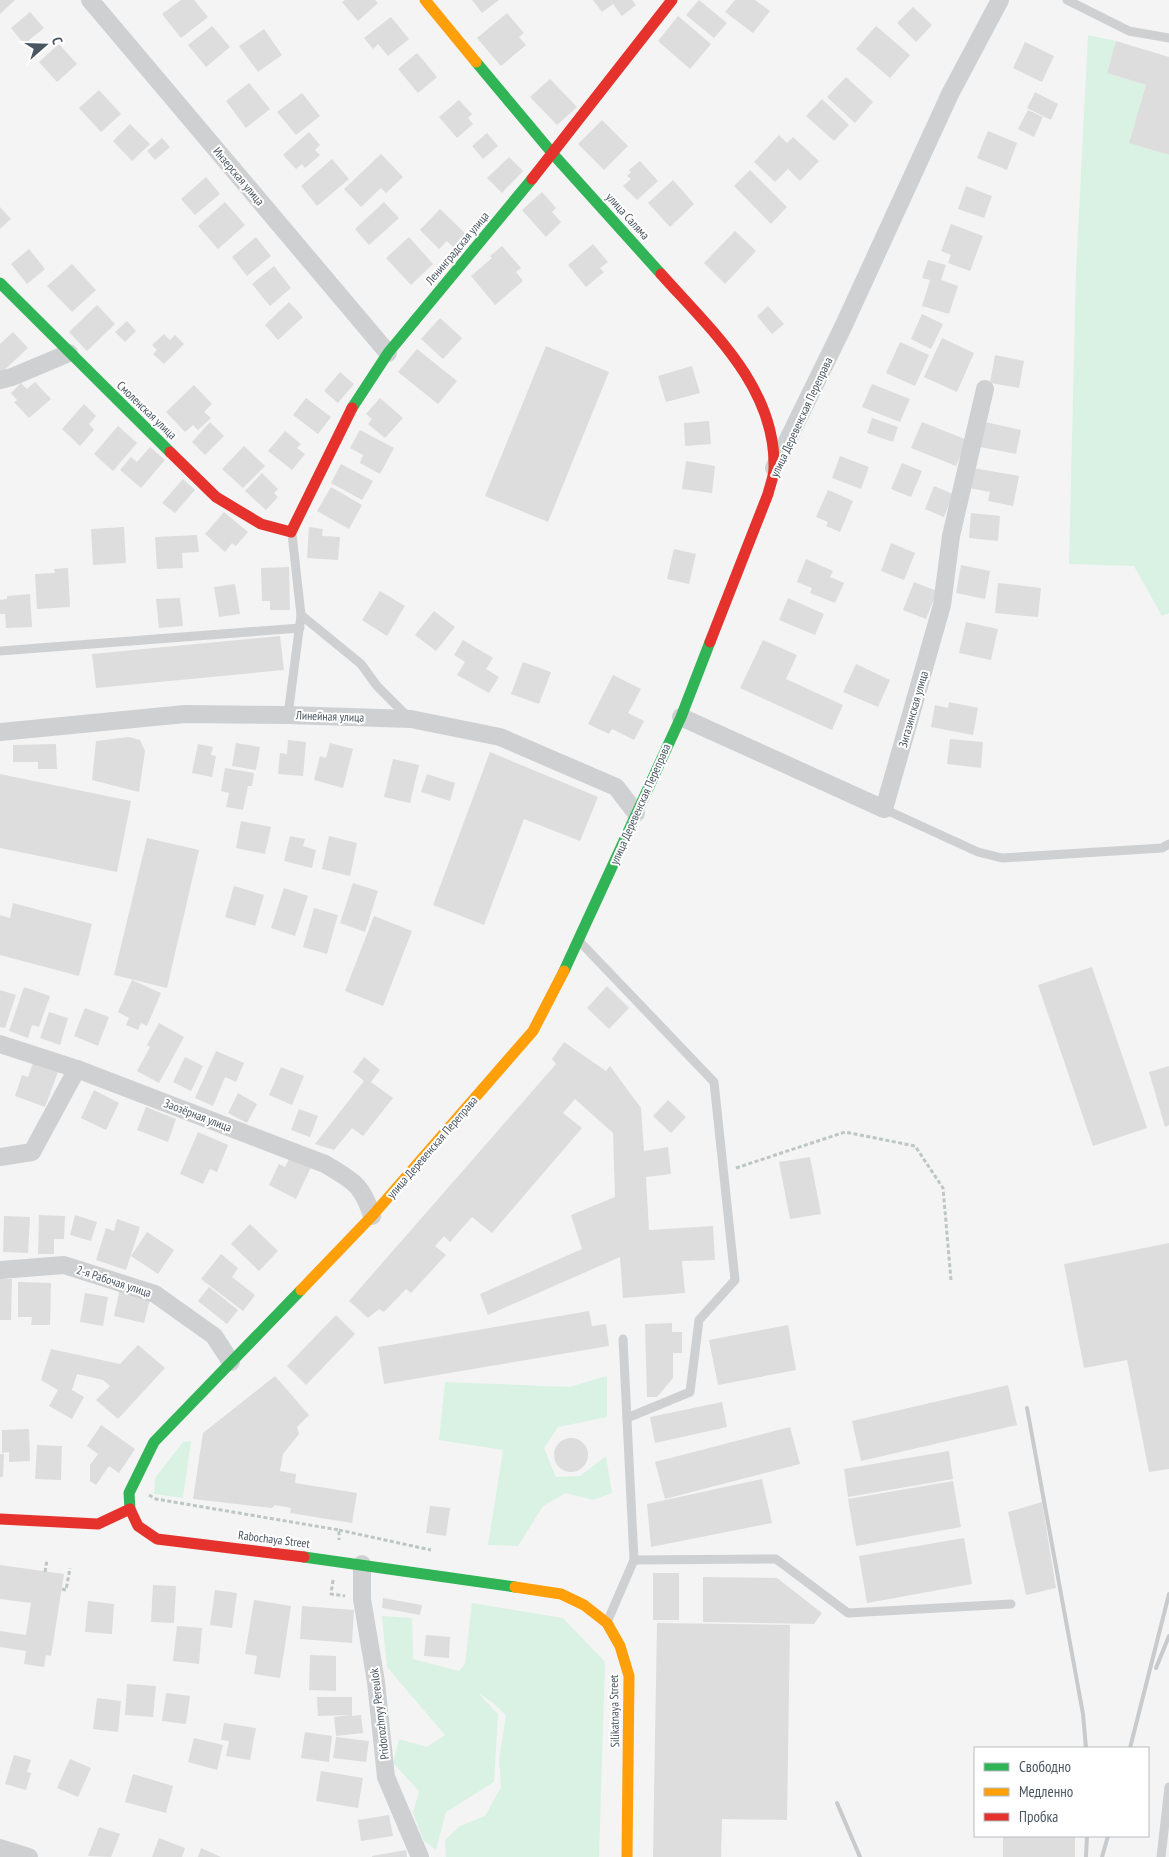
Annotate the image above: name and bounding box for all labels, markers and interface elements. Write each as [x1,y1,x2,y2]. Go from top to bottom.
north arrow [20,20,70,70]
text: С [48,34,67,47]
street label: Инзерская улица [210,144,268,208]
street label: улица Саляма [603,189,653,243]
street label: Ленинградская улица [421,208,492,288]
street label: улица Деревенская Переправа [767,355,835,479]
street label: Смоленская улица [114,378,180,442]
street label: Зигазинская улица [895,669,931,749]
street label: Линейная улица [295,707,365,725]
street label: улица Деревенская Переправа [607,741,673,867]
street label: улица Деревенская Переправа [384,1093,481,1201]
street label: Заозёрная улица [162,1095,234,1135]
street label: 2-я Рабочая улица [75,1262,153,1300]
street label: Rabochaya Street [237,1527,311,1551]
street label: Pridorozhnyy Pereulok [366,1667,392,1761]
street label: Silikatnaya Street [606,1674,622,1747]
legend [974,1747,1149,1837]
text: Свободно [1019,1757,1071,1776]
text: Медленно [1019,1782,1073,1801]
text: Пробка [1019,1807,1058,1826]

